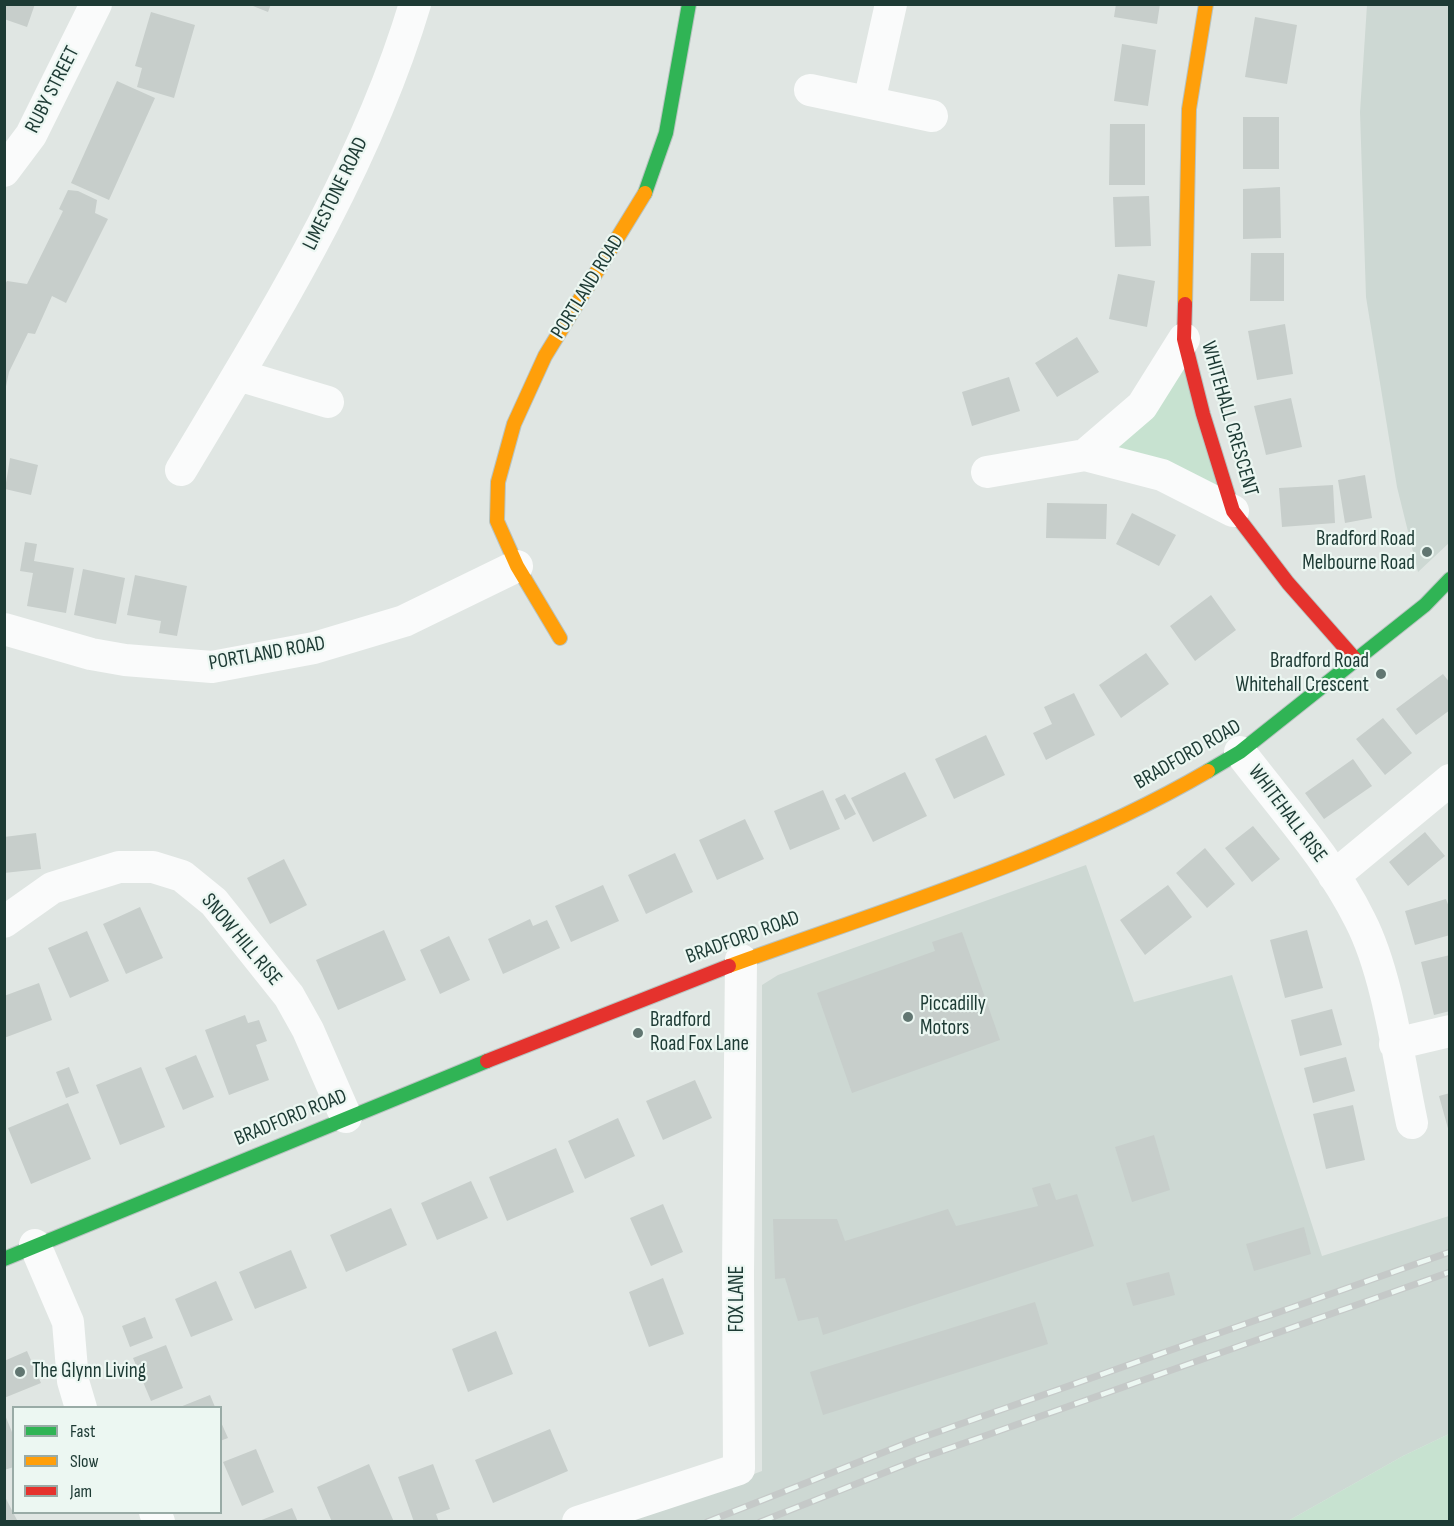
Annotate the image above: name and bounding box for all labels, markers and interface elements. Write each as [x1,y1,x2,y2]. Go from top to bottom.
street label: RUBY STREET [20,42,86,138]
street label: LIMESTONE ROAD [298,134,374,254]
street label: PORTLAND ROAD [546,230,630,344]
street label: WHITEHALL CRESCENT [1195,339,1263,499]
place label: Bradford Road Melbourne Road [1302,527,1415,577]
marker: Bradford Road Melbourne Road [1420,545,1434,559]
street label: PORTLAND ROAD [207,631,327,677]
place label: Bradford Road Whitehall Crescent [1235,649,1369,699]
marker: Bradford Road Whitehall Crescent [1374,667,1388,681]
street label: BRADFORD ROAD [1130,714,1246,796]
street label: WHITEHALL RISE [1242,760,1332,868]
street label: SNOW HILL RISE [195,889,287,991]
street label: BRADFORD ROAD [683,906,803,970]
place label: Piccadilly Motors [920,992,986,1042]
place label: Bradford Road Fox Lane [650,1008,749,1058]
marker: Piccadilly Motors [901,1010,915,1024]
marker: Bradford Road Fox Lane [631,1026,645,1040]
street label: BRADFORD ROAD [231,1084,351,1152]
street label: FOX LANE [725,1266,751,1332]
place label: The Glynn Living [32,1359,146,1385]
marker: The Glynn Living [13,1365,27,1379]
legend [12,1406,222,1514]
text: Fast [70,1421,95,1442]
text: Slow [70,1451,99,1472]
text: Jam [70,1481,92,1502]

